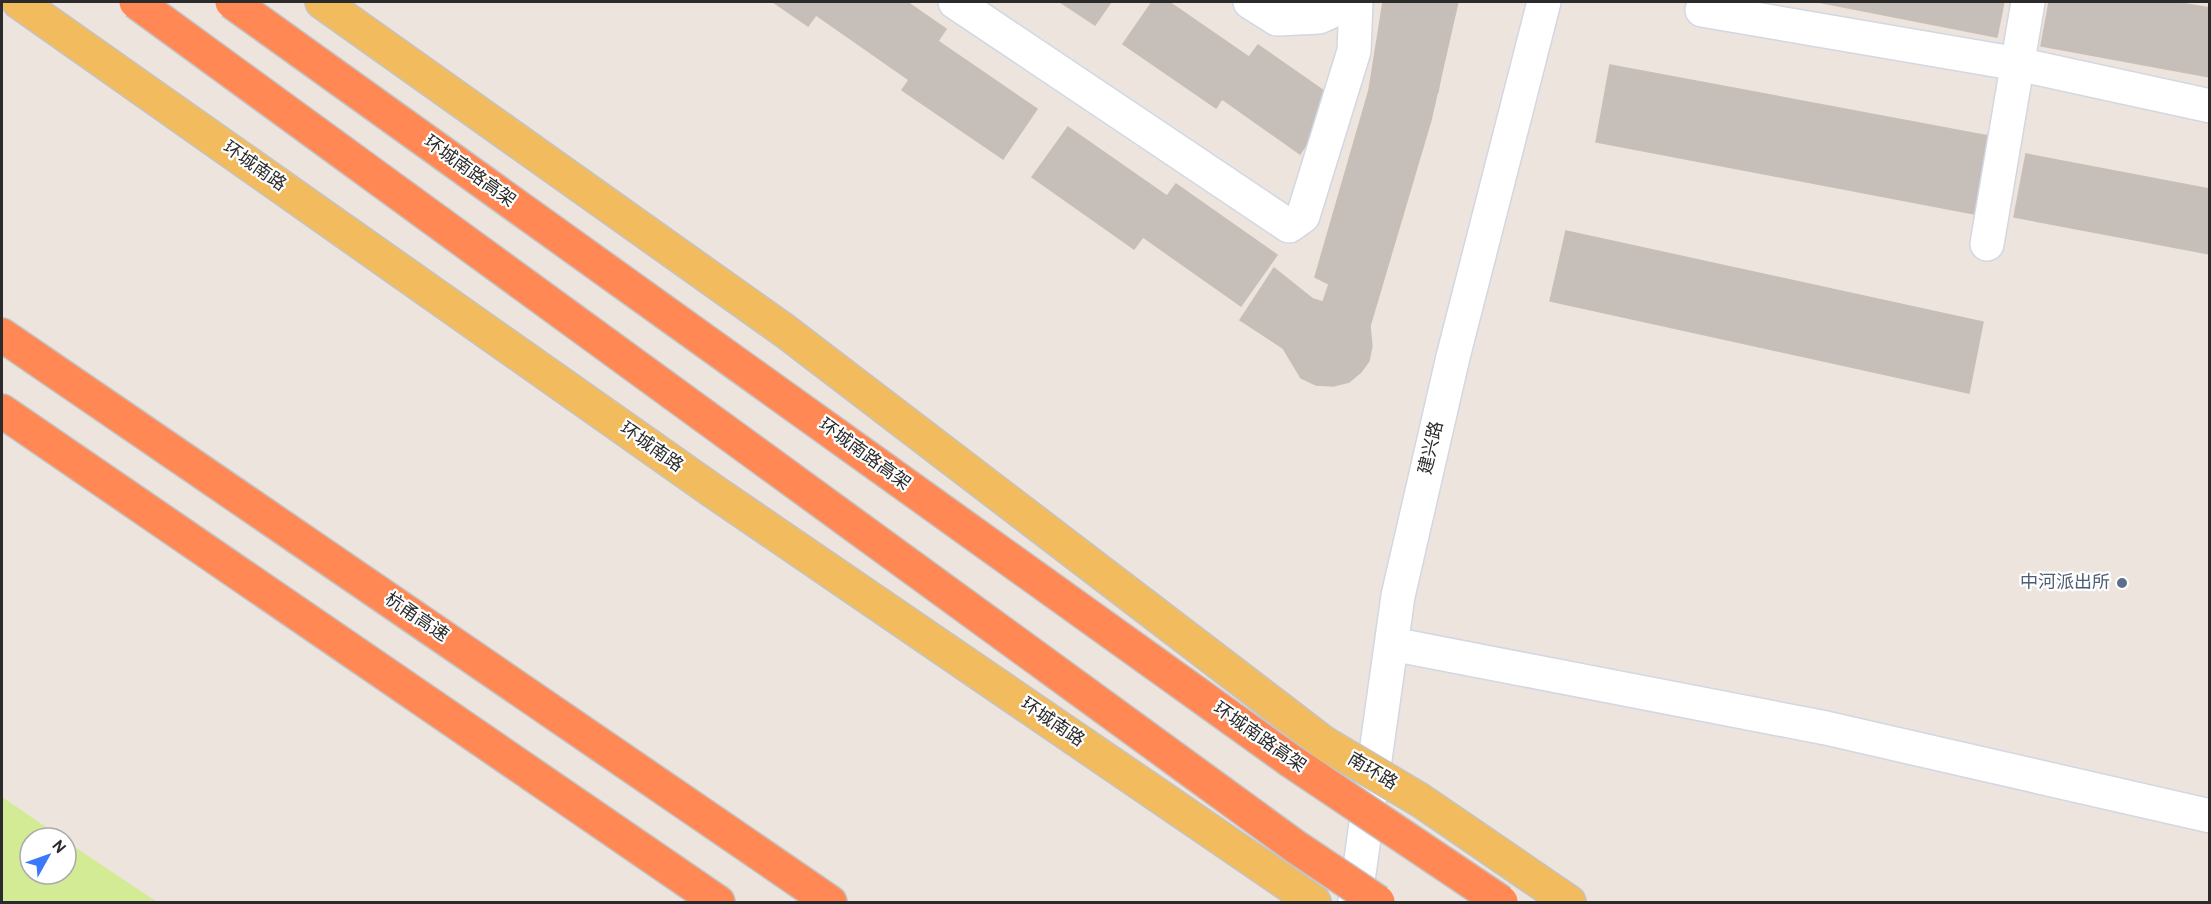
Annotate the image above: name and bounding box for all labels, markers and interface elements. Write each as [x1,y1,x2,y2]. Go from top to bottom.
street label: 环城南路高架 [419,131,519,213]
street label: 环城南路 [218,137,290,197]
street label: 环城南路高架 [814,414,914,496]
street label: 环城南路 [615,418,687,478]
street label: 建兴路 [1415,419,1449,477]
place label: 中河派出所 [2020,572,2110,595]
marker: 中河派出所 [2115,576,2129,590]
street label: 杭甬高速 [380,588,452,648]
street label: 环城南路 [1016,693,1088,753]
street label: 环城南路高架 [1208,698,1310,778]
street label: 南环路 [1343,748,1401,796]
north arrow [18,826,78,886]
text: N [47,837,69,858]

